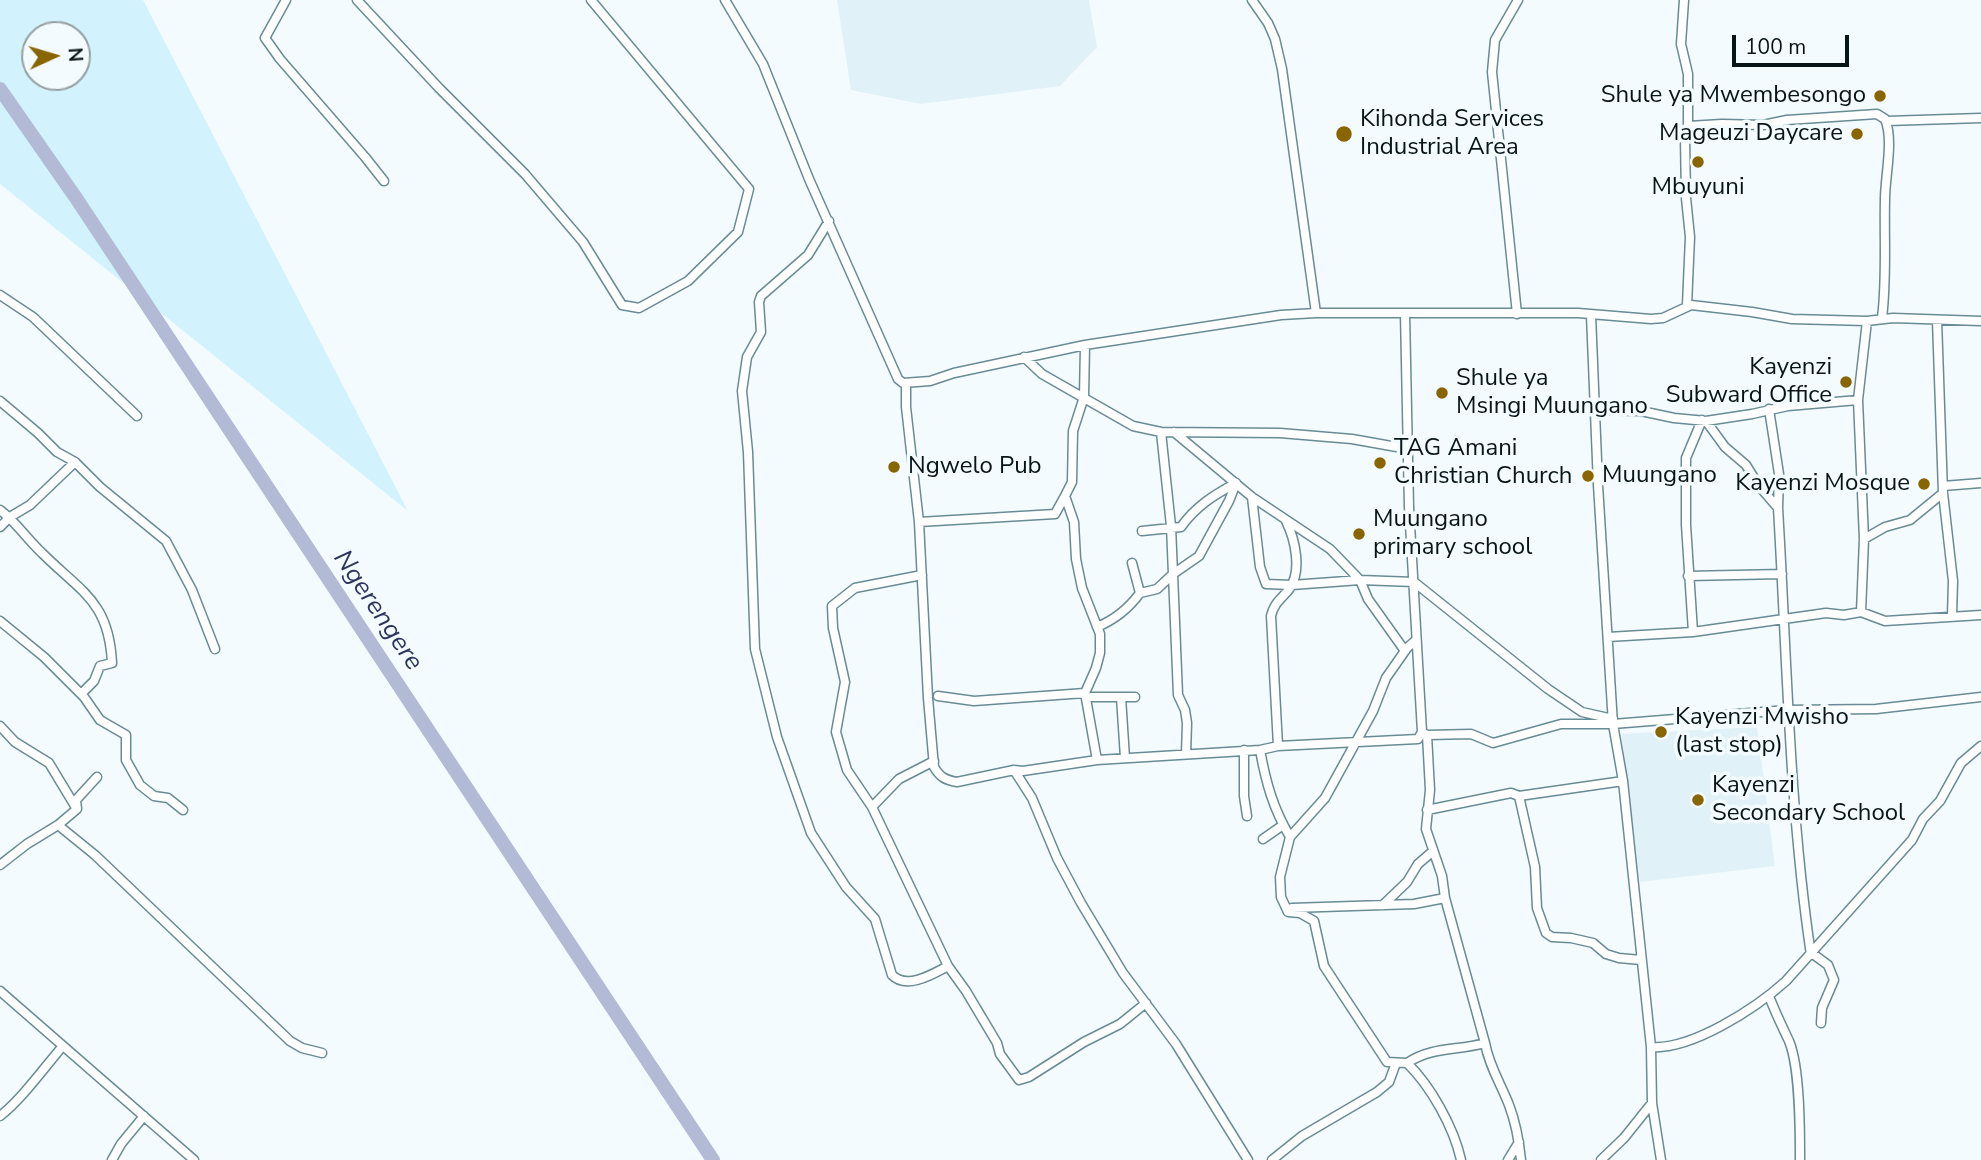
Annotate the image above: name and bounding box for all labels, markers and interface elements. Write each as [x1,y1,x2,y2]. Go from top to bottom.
north arrow [21,21,91,91]
scale bar [1736,21,1853,65]
text: 100 m [1745,33,1806,61]
text: N [61,47,88,63]
place label: Shule ya Mwembesongo [1601,82,1866,110]
marker: Shule ya Mwembesongo [1872,88,1888,104]
place label: Kihonda Services Industrial Area [1360,106,1544,162]
place label: Mageuzi Daycare [1659,120,1843,148]
marker: Kihonda Services Industrial Area [1334,124,1354,144]
marker: Mageuzi Daycare [1849,126,1865,142]
marker: Mbuyuni [1690,154,1706,170]
place label: Mbuyuni [1652,174,1744,202]
place label: Kayenzi Subward Office [1666,354,1832,410]
place label: Shule ya Msingi Muungano [1456,365,1648,421]
marker: Kayenzi Subward Office [1838,374,1854,390]
marker: Shule ya Msingi Muungano [1434,385,1450,401]
place label: TAG Amani Christian Church [1394,435,1572,491]
place label: Ngwelo Pub [908,453,1042,481]
marker: TAG Amani Christian Church [1372,455,1388,471]
marker: Ngwelo Pub [886,459,902,475]
place label: Muungano [1602,462,1717,490]
marker: Muungano [1580,468,1596,484]
place label: Kayenzi Mosque [1735,470,1910,498]
marker: Kayenzi Mosque [1916,476,1932,492]
place label: Muungano primary school [1373,506,1532,562]
marker: Muungano primary school [1351,526,1367,542]
water label: Ngerengere [325,545,429,677]
place label: Kayenzi Mwisho (last stop) [1675,704,1849,760]
marker: Kayenzi Mwisho (last stop) [1653,724,1669,740]
place label: Kayenzi Secondary School [1712,772,1905,828]
marker: Kayenzi Secondary School [1690,792,1706,808]

